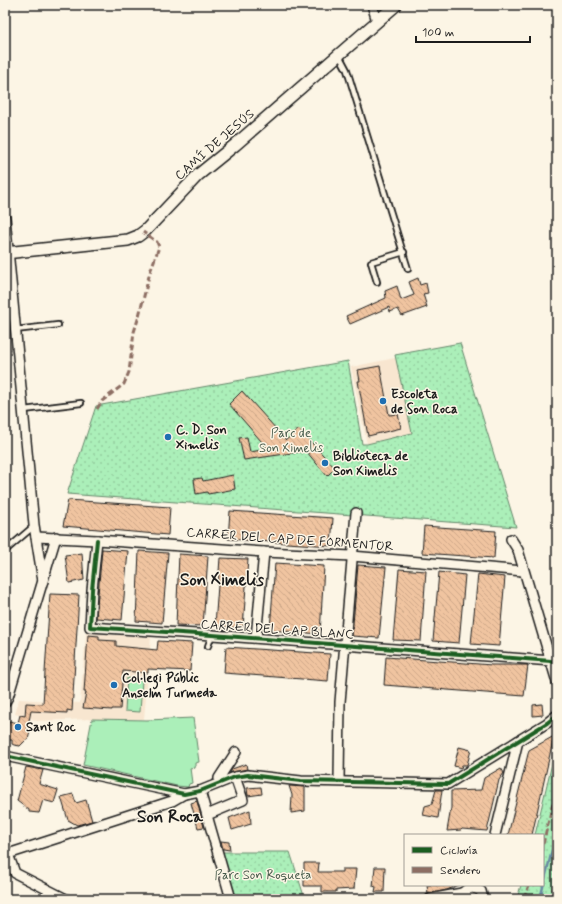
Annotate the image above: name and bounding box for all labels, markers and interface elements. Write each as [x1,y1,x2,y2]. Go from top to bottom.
scale bar [416,18,530,44]
text: 100 m [422,25,454,41]
street label: CAMÍ DE JESÚS [171,105,258,184]
place label: Escoleta de Son Roca [391,386,458,418]
marker: Escoleta de Son Roca [378,396,388,406]
place label: C. D. Son Ximelis [176,422,227,454]
park label: Parc de Son Ximelis [259,425,323,457]
marker: C. D. Son Ximelis [163,432,173,442]
place label: Biblioteca de Son Ximelis [333,448,409,480]
marker: Biblioteca de Son Ximelis [320,458,330,468]
street label: CARRER DEL CAP DE FORMENTOR [186,524,394,556]
district label: Son Ximelis [180,569,264,591]
street label: CARRER DEL CAP BLANC [200,616,355,644]
place label: Col·legi Públic Anselm Turmeda [122,670,218,702]
marker: Col·legi Públic Anselm Turmeda [109,680,119,690]
place label: Sant Roc [26,719,76,736]
marker: Sant Roc [13,722,23,732]
district label: Son Roca [137,806,204,828]
legend [404,834,544,886]
text: Ciclovía [440,843,478,859]
text: Sendero [440,863,481,879]
park label: Parc Son Roqueta [215,867,311,884]

